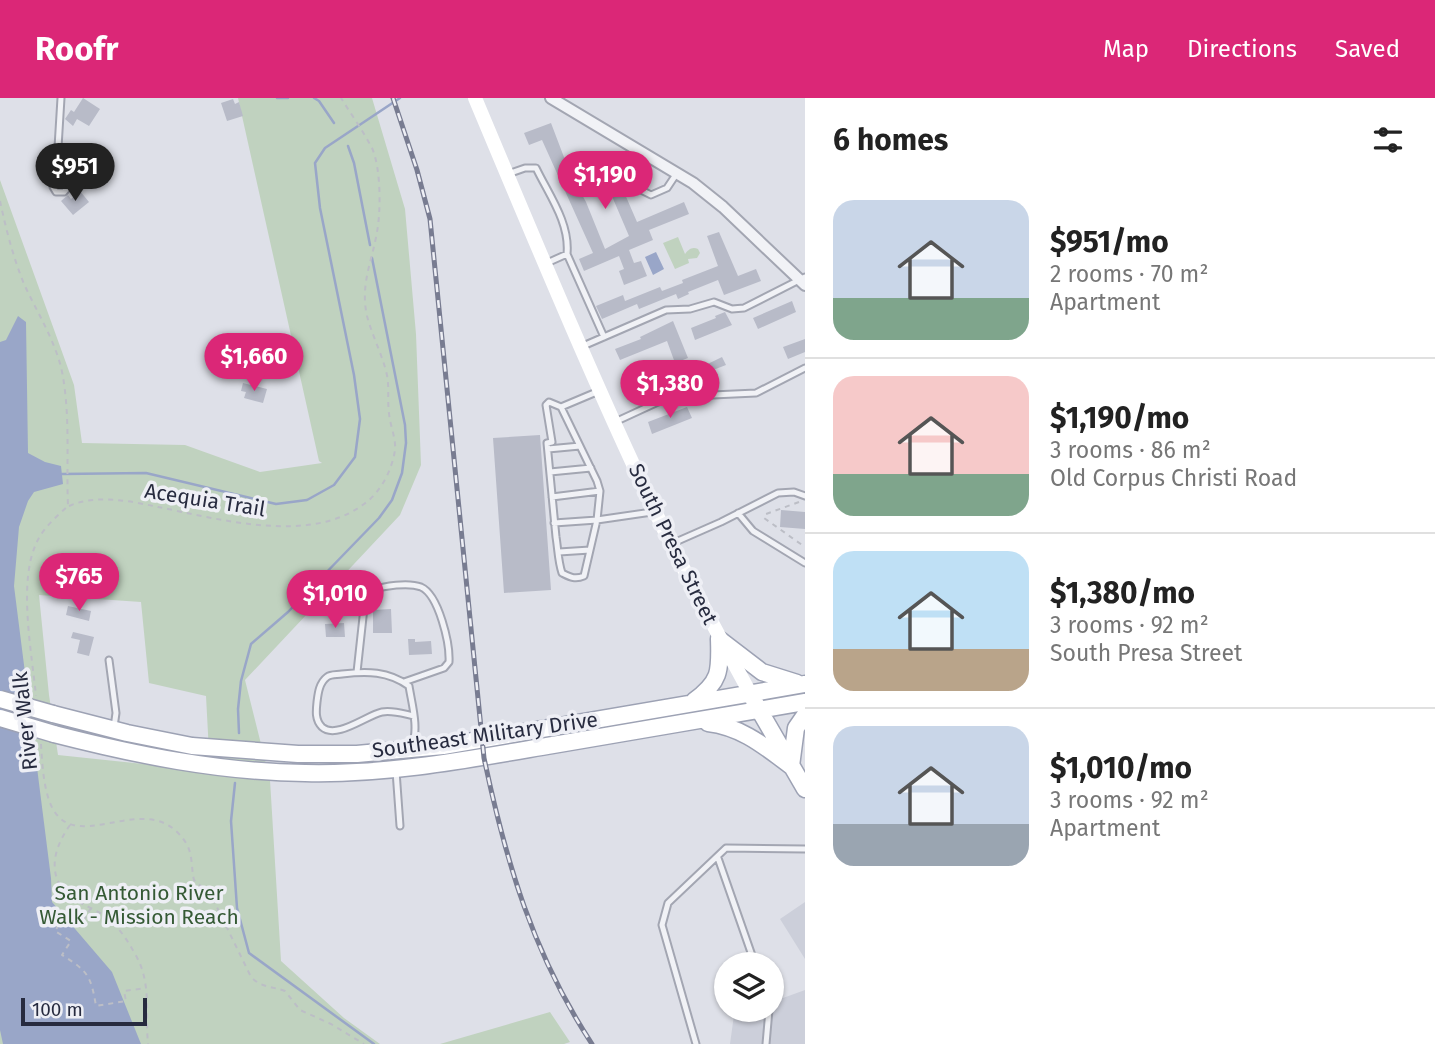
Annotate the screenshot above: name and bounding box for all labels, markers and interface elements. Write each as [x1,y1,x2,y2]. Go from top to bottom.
text: Roofr [35,29,118,69]
text: Map [1103,35,1149,63]
text: Directions [1187,35,1297,63]
text: Saved [1335,35,1400,63]
icon: filters [1369,121,1407,159]
text: 6 homes [833,122,948,158]
pin: $951 [34,144,116,203]
text: $951 [52,152,98,180]
pin: $1,190 [548,152,662,211]
text: $1,190 [574,160,636,188]
text: $951/mo [1050,224,1169,260]
icon: home [889,228,973,312]
text: 2 rooms · 70 m² [1050,260,1208,288]
text: Apartment [1050,288,1160,316]
pin: $1,660 [197,334,311,393]
text: $1,660 [220,342,288,370]
pin: $1,380 [613,360,727,420]
text: $1,380 [636,369,704,397]
text: $1,190/mo [1050,400,1189,436]
icon: home [889,404,973,488]
text: 3 rooms · 86 m² [1050,436,1211,464]
street label: South Presa Street [623,459,723,629]
text: Old Corpus Christi Road [1050,464,1297,492]
street label: Acequia Trail [143,478,267,522]
pin: $765 [38,554,120,613]
text: $765 [55,562,103,590]
pin: $1,010 [278,570,392,630]
text: $1,380/mo [1050,575,1195,611]
text: $1,010 [303,579,367,607]
icon: home [889,579,973,663]
text: 3 rooms · 92 m² [1050,611,1209,639]
text: South Presa Street [1050,639,1242,667]
street label: River Walk [7,670,43,772]
street label: Southeast Military Drive [370,706,600,764]
text: $1,010/mo [1050,750,1192,786]
icon: home [889,754,973,838]
text: 3 rooms · 92 m² [1050,786,1209,814]
text: Apartment [1050,814,1160,842]
park label: San Antonio River Walk - Mission Reach [39,880,239,930]
map controls [714,952,784,1022]
button: layers [714,952,784,1022]
scale bar [21,995,147,1027]
text: 100 m [32,998,83,1021]

